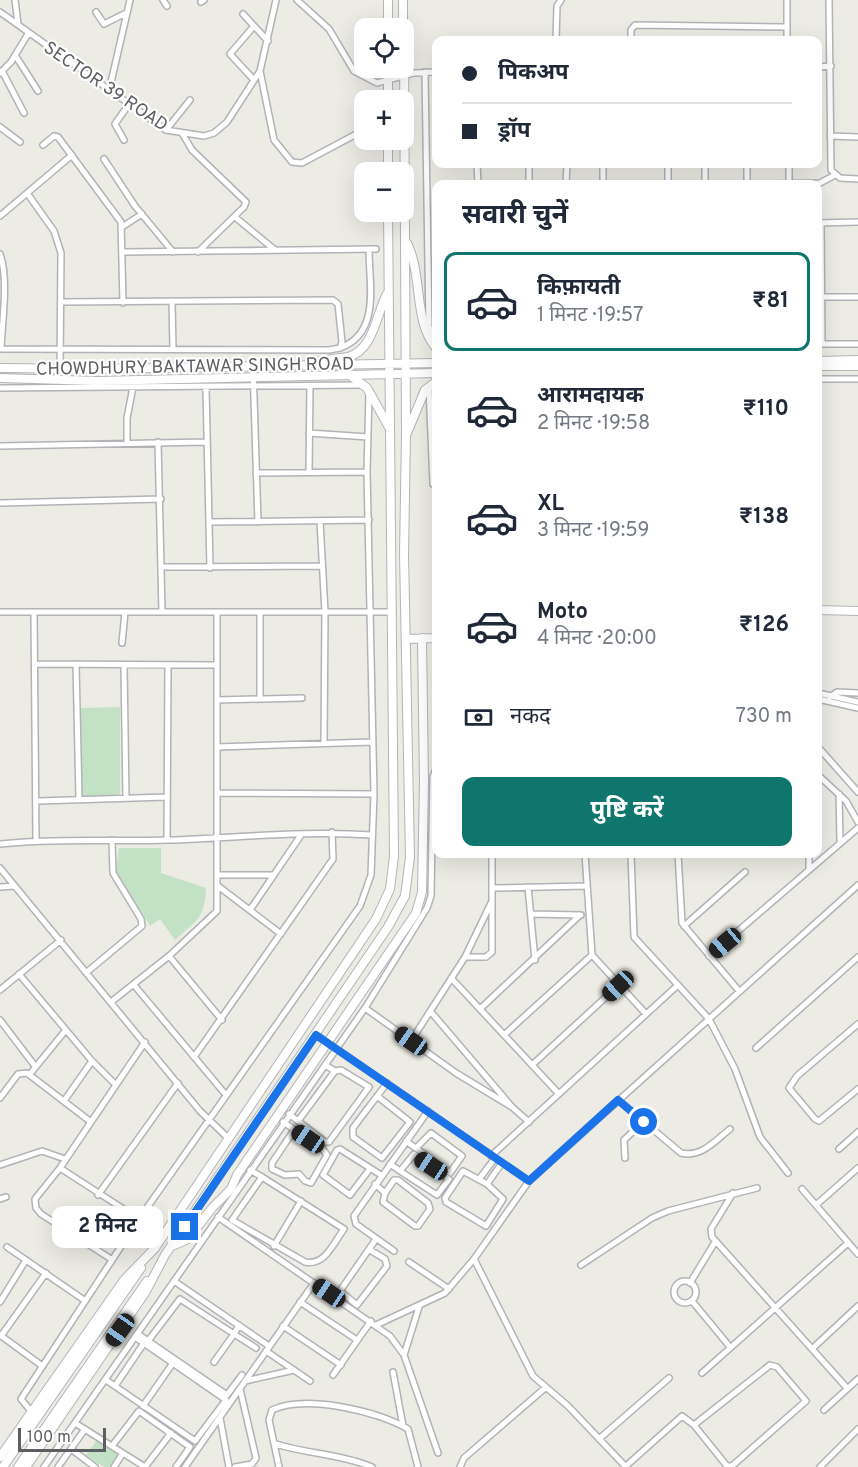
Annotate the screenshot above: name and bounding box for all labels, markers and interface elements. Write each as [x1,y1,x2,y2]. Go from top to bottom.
map controls [354,18,414,222]
button: locate [354,18,414,78]
street label: SECTOR 39 ROAD [38,37,172,137]
text: पिकअप [498,60,569,87]
button: + [354,90,414,150]
text: ड्रॉप [498,118,531,145]
button: − [354,162,414,222]
text: सवारी चुनें [462,199,568,233]
icon: car [465,275,519,329]
text: किफ़ायती [537,275,621,302]
text: ₹81 [752,288,789,315]
text: 1 मिनट · 19:57 [537,303,643,329]
street label: CHOWDHURY BAKTAWAR SINGH ROAD [36,353,354,382]
icon: car [465,383,519,437]
text: आरामदायक [537,383,644,410]
text: ₹110 [742,396,789,423]
text: 2 मिनट · 19:58 [537,411,650,437]
icon: car [465,491,519,545]
text: XL [537,491,564,518]
text: ₹138 [739,504,789,531]
text: 3 मिनट · 19:59 [537,518,650,544]
icon: car [465,599,519,653]
text: Moto [537,599,588,626]
text: ₹126 [739,612,789,639]
text: 4 मिनट · 20:00 [537,626,657,652]
icon: cash [462,701,495,734]
text: नकद [510,704,551,731]
text: 730 m [736,704,792,730]
button: पुष्टि करें [462,777,792,846]
car [705,925,745,961]
car [599,967,637,1005]
car [391,1023,431,1059]
route start [630,1108,657,1135]
car [288,1121,328,1157]
car [411,1149,451,1183]
callout: 2 मिनट [53,1206,164,1248]
route end [171,1213,198,1240]
text: 2 मिनट [78,1214,137,1240]
car [309,1275,349,1311]
car [102,1310,138,1350]
scale bar [18,1425,106,1452]
text: 100 m [27,1428,71,1448]

